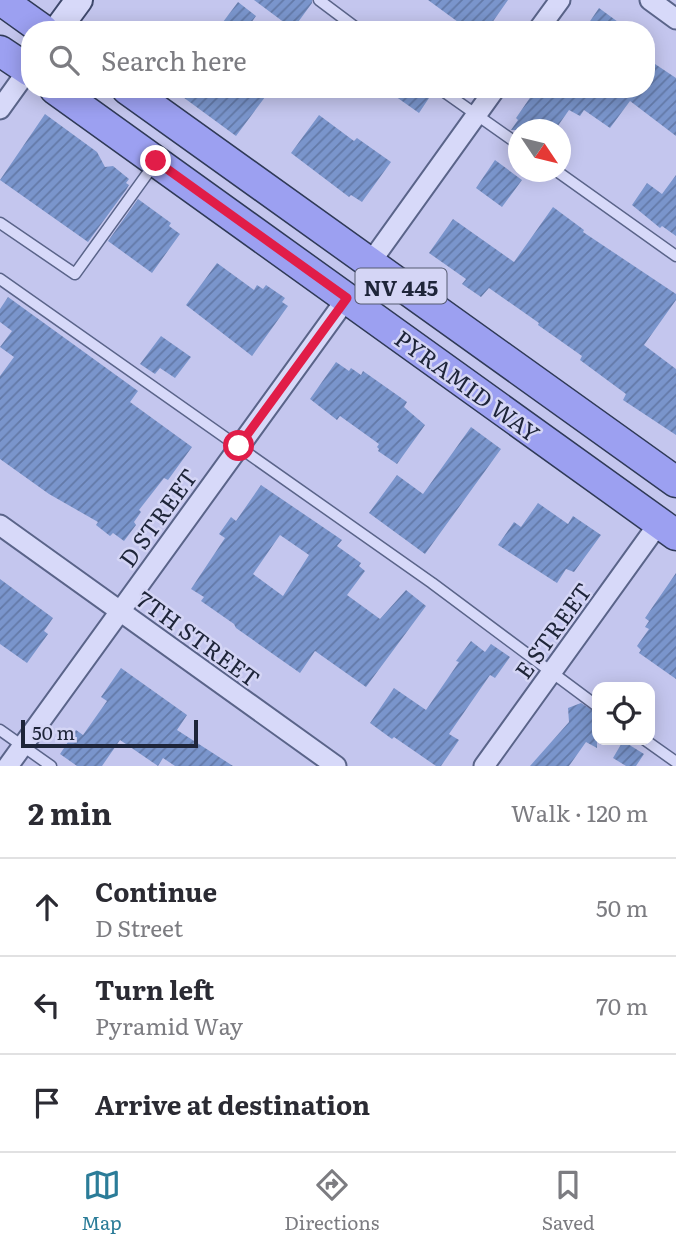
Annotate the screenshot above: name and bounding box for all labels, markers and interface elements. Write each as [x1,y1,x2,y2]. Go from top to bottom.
search box [21,21,655,98]
text: Search here [101,40,247,79]
icon: search [45,41,83,79]
north arrow [508,119,571,182]
route end [140,145,171,176]
road number: NV 445 [356,268,446,304]
street label: PYRAMID WAY [388,321,548,449]
route start [223,430,254,461]
street label: D STREET [110,461,204,573]
street label: E STREET [505,575,599,685]
street label: 7TH STREET [130,582,268,694]
map controls [592,682,655,745]
button: locate [592,682,655,745]
scale bar [21,717,198,749]
text: 50 m [32,718,75,746]
text: 2 min [28,790,112,834]
text: Walk · 120 m [511,795,648,829]
text: Continue [95,871,217,910]
icon: ahead [28,888,66,926]
text: 50 m [596,890,648,924]
text: D Street [95,910,183,944]
text: Turn left [95,969,214,1008]
icon: left [28,986,66,1024]
text: 70 m [596,988,648,1022]
text: Pyramid Way [95,1008,243,1042]
icon: arrive [28,1084,66,1122]
text: Arrive at destination [95,1084,370,1123]
tab: Map [81,1166,122,1236]
tab: Directions [284,1166,379,1236]
tab: Saved [542,1166,595,1236]

